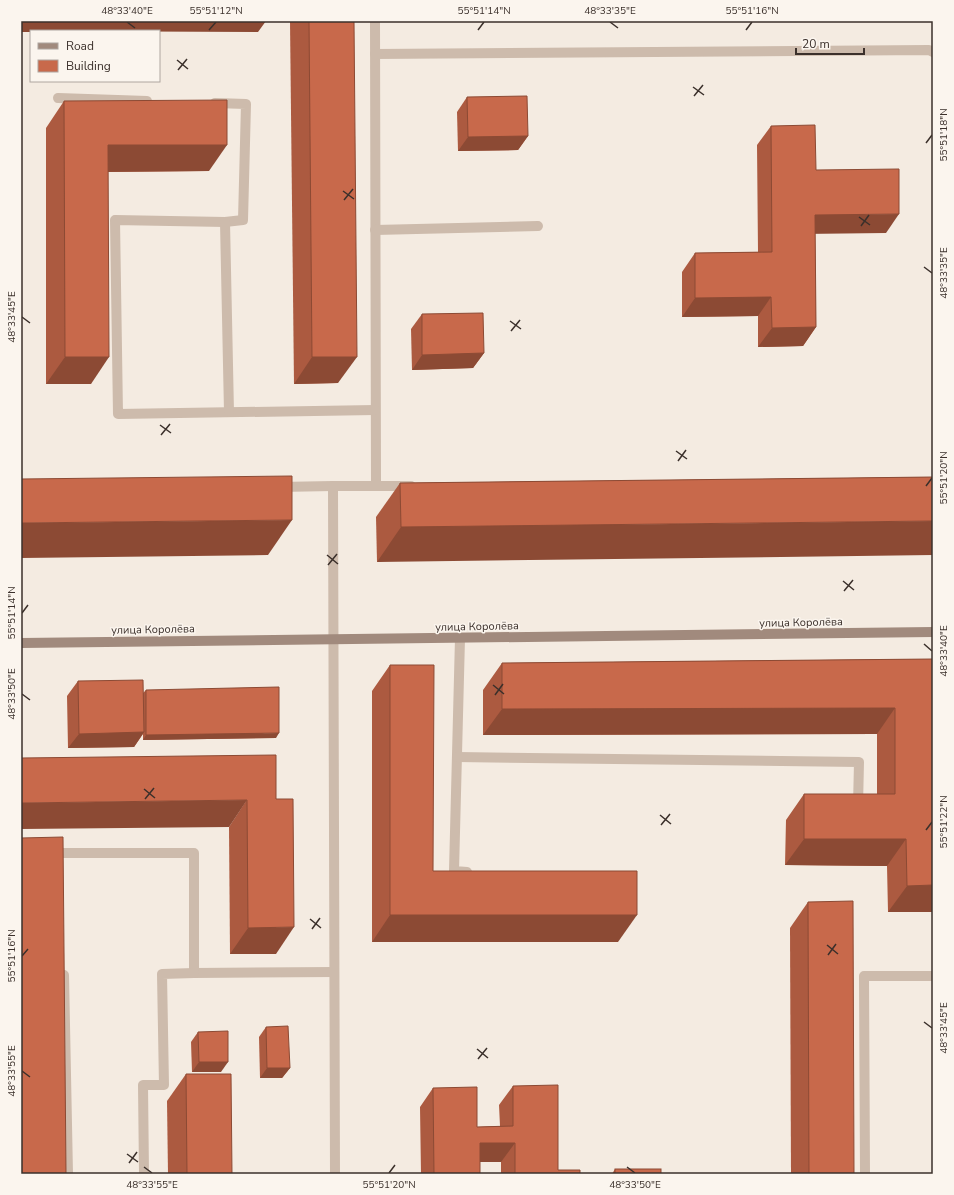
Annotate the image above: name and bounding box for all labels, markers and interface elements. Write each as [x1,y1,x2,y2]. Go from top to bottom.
text: 48°33'40"E [101,4,153,18]
text: 55°51'12"N [189,4,243,18]
text: 55°51'14"N [457,4,511,18]
text: 48°33'35"E [584,4,636,18]
text: 55°51'16"N [725,4,779,18]
legend [30,30,160,82]
scale bar [796,30,864,56]
text: 20 m [802,36,830,52]
text: Road [66,38,94,54]
text: Building [66,58,111,74]
text: 55°51'18"N [937,108,951,162]
text: 48°33'35"E [937,247,951,299]
text: 48°33'45"E [5,291,19,343]
text: 55°51'20"N [937,451,951,505]
text: 55°51'14"N [5,586,19,640]
street label: улица Королёва [759,614,843,631]
street label: улица Королёва [435,618,519,635]
street label: улица Королёва [111,621,195,638]
text: 48°33'40"E [937,625,951,677]
text: 48°33'50"E [5,668,19,720]
text: 55°51'22"N [937,795,951,849]
text: 55°51'16"N [5,929,19,983]
text: 48°33'45"E [937,1002,951,1054]
text: 48°33'55"E [5,1045,19,1097]
text: 48°33'55"E [126,1178,178,1192]
text: 55°51'20"N [362,1178,416,1192]
text: 48°33'50"E [609,1178,661,1192]

